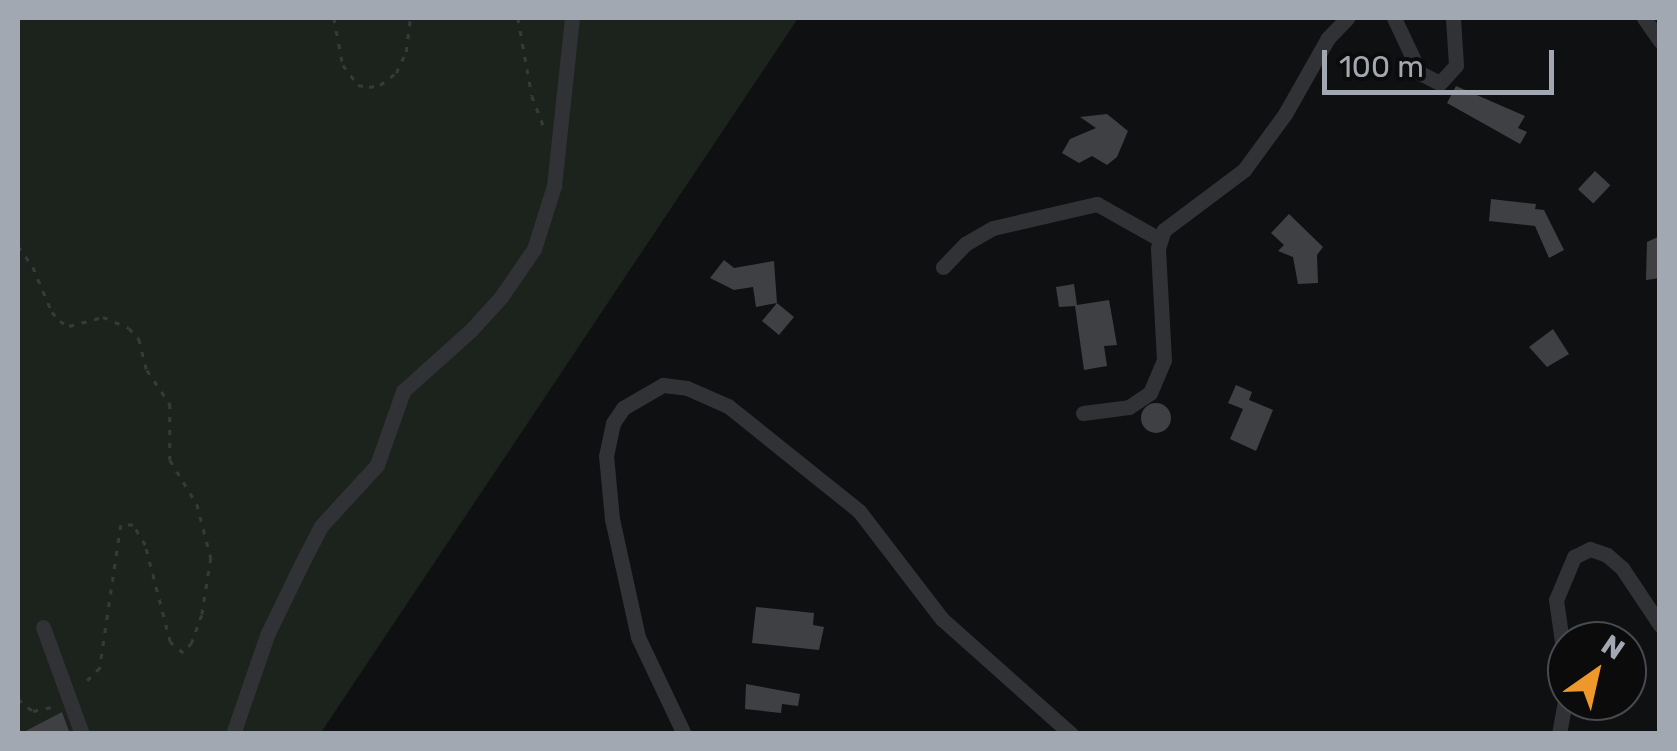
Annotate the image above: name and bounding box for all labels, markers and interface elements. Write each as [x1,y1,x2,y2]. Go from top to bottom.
scale bar [1327,30,1560,92]
text: 100 m [1339,49,1424,85]
north arrow [1547,621,1647,721]
text: N [1595,628,1631,667]

